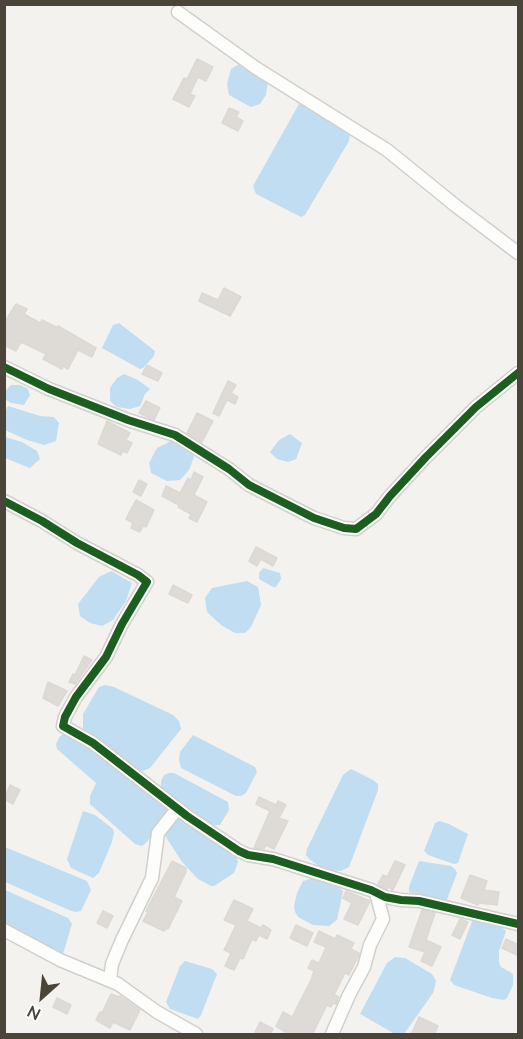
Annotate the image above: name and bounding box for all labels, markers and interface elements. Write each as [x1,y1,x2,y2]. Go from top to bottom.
north arrow [12,967,72,1027]
text: N [24,1002,43,1025]

